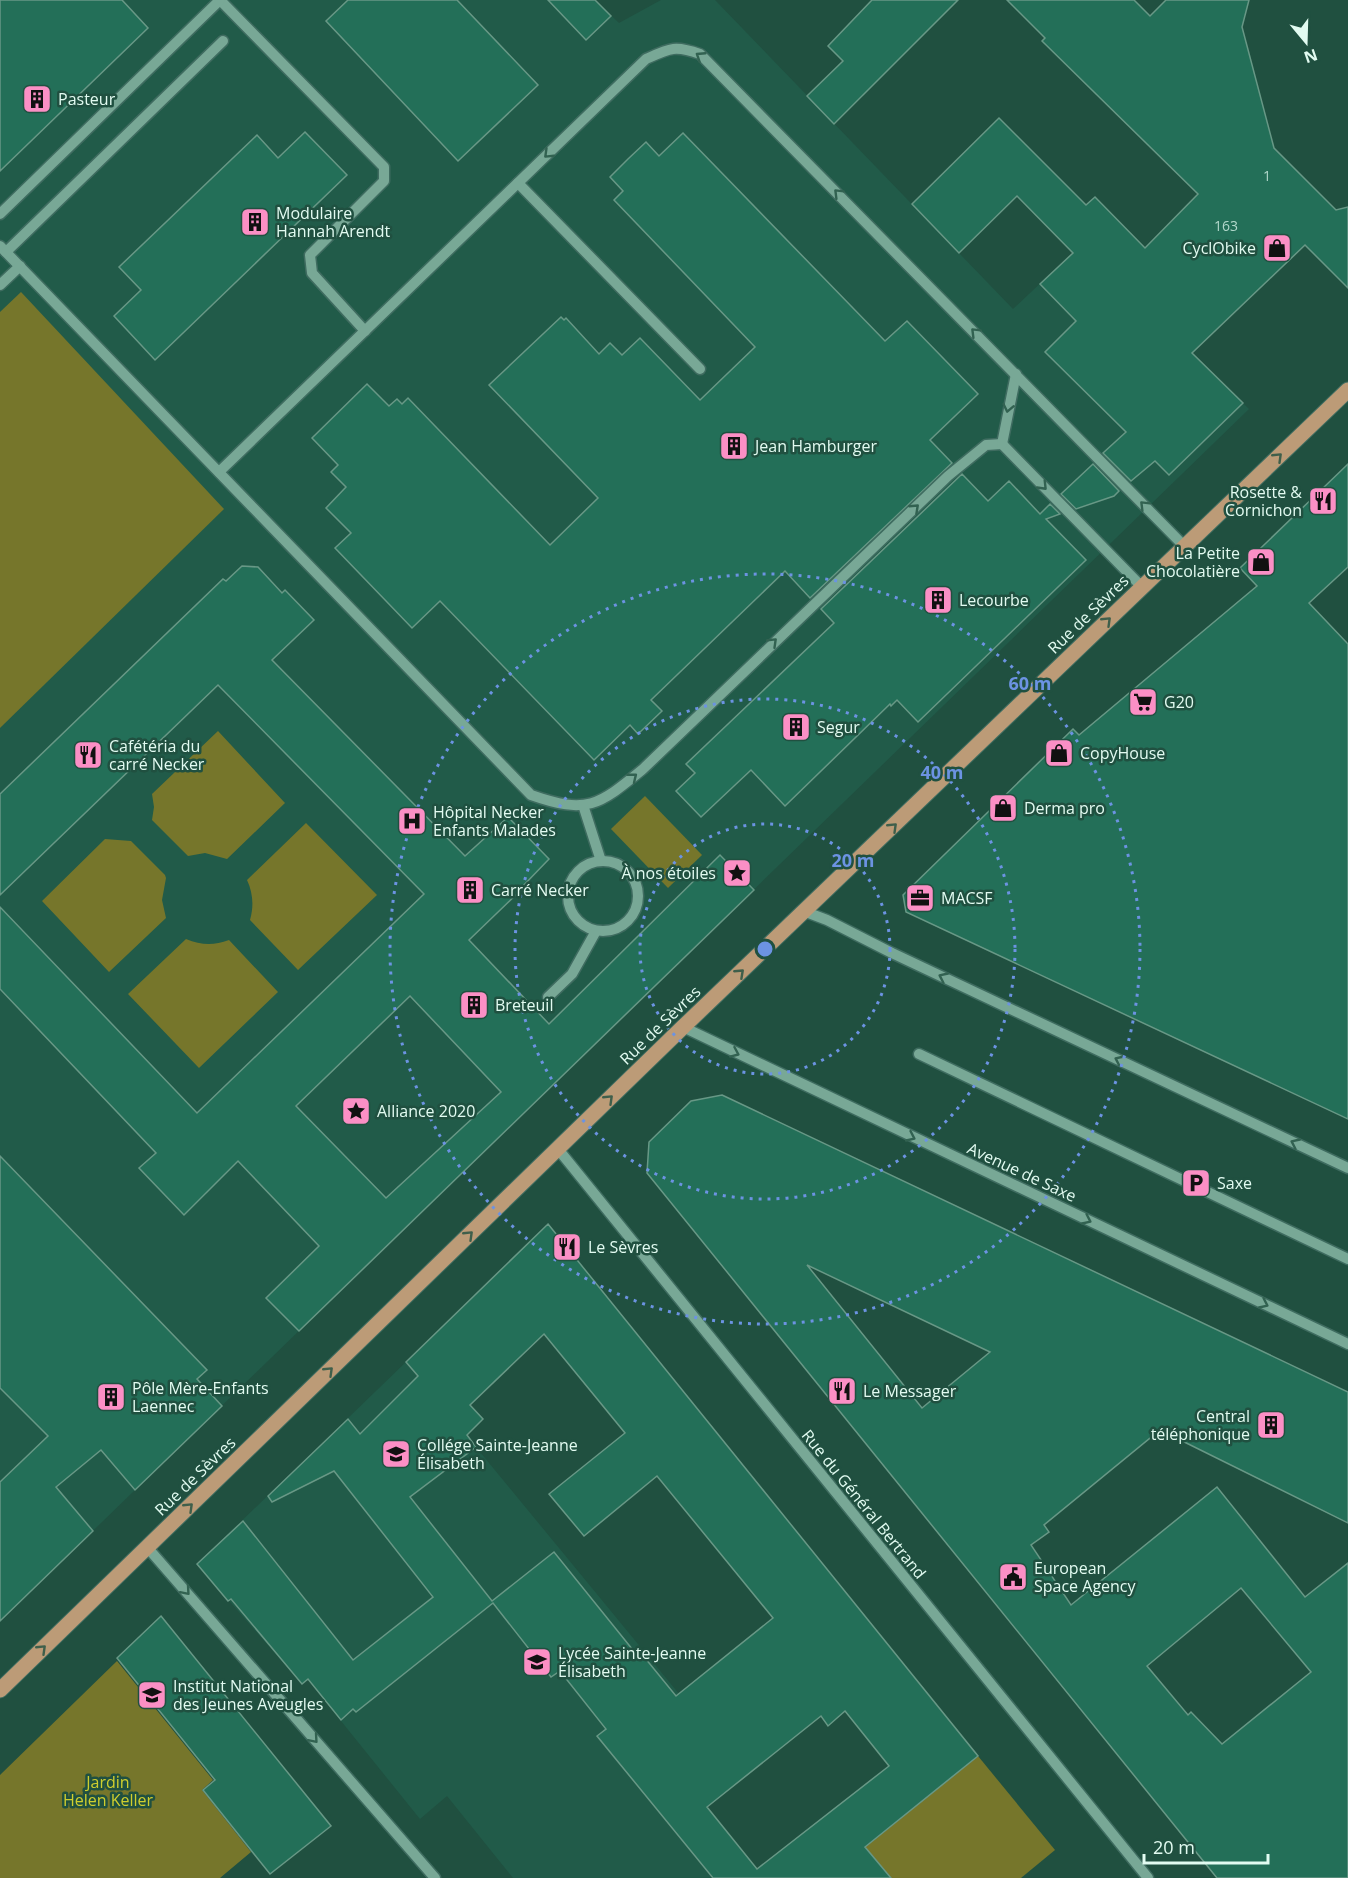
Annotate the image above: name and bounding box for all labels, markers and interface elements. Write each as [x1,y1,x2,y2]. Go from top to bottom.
north arrow [1276,12,1336,72]
text: N [1301,44,1321,69]
one-way arrow [695,53,706,64]
building icon: Pasteur [21,83,53,115]
place label: Pasteur [58,88,116,110]
one-way arrow [544,147,554,158]
house number: 1 [1263,166,1271,185]
one-way arrow [834,190,845,201]
place label: Modulaire Hannah Arendt [276,202,390,242]
building icon: Modulaire Hannah Arendt [239,206,271,238]
house number: 163 [1214,216,1238,235]
shop icon: CyclObike [1261,232,1293,264]
place label: CyclObike [1183,237,1256,259]
one-way arrow [971,328,982,339]
one-way arrow [1003,403,1016,413]
building icon: Jean Hamburger [718,430,750,462]
place label: Jean Hamburger [753,435,877,457]
one-way arrow [1271,453,1282,464]
one-way arrow [1035,478,1046,489]
place label: Rosette & Cornichon [1225,481,1302,521]
restaurant icon: Rosette & Cornichon [1307,485,1339,517]
one-way arrow [1140,502,1151,513]
one-way arrow [907,504,918,515]
place label: La Petite Chocolatière [1146,542,1240,582]
shop icon: La Petite Chocolatière [1245,546,1277,578]
street label: Rue de Sèvres [1043,570,1133,658]
building icon: Lecourbe [922,584,954,616]
place label: Lecourbe [959,589,1029,611]
one-way arrow [1100,617,1110,628]
one-way arrow [767,638,777,649]
text: 60 m [1009,671,1051,695]
supermarket icon: G20 [1127,686,1159,718]
place label: G20 [1164,691,1194,713]
building icon: Segur [780,711,812,743]
place label: Segur [817,716,860,738]
place label: Cafétéria du carré Necker [109,735,205,775]
shop icon: CopyHouse [1043,737,1075,769]
restaurant icon: Cafétéria du carré Necker [72,739,104,771]
place label: CopyHouse [1080,742,1165,764]
text: 40 m [921,760,963,784]
one-way arrow [626,773,637,784]
shop icon: Derma pro [987,792,1019,824]
place label: Derma pro [1024,797,1105,819]
place label: Hôpital Necker Enfants Malades [433,801,556,841]
hospital icon: Hôpital Necker Enfants Malades [396,805,428,837]
one-way arrow [886,823,896,834]
text: 20 m [832,848,874,872]
place icon: À nos étoiles [721,857,753,889]
place label: À nos étoiles [622,862,716,884]
building icon: Carré Necker [454,874,486,906]
place label: Carré Necker [491,879,589,901]
office icon: MACSF [904,882,936,914]
place label: MACSF [941,887,993,909]
centre of rings [755,939,775,959]
one-way arrow [734,969,744,980]
one-way arrow [938,972,949,984]
street label: Rue de Sèvres [615,981,705,1069]
building icon: Breteuil [458,989,490,1021]
place label: Breteuil [495,994,553,1016]
one-way arrow [728,1046,739,1058]
one-way arrow [1114,1055,1125,1067]
place icon: Alliance 2020 [340,1095,372,1127]
one-way arrow [603,1095,613,1106]
place label: Alliance 2020 [377,1100,475,1122]
one-way arrow [905,1129,916,1141]
street label: Avenue de Saxe [964,1137,1080,1207]
one-way arrow [1291,1139,1302,1151]
parking icon: Saxe [1180,1167,1212,1199]
place label: Saxe [1217,1172,1252,1194]
one-way arrow [1081,1213,1092,1225]
one-way arrow [463,1231,473,1242]
restaurant icon: Le Sèvres [551,1231,583,1263]
place label: Le Sèvres [588,1236,658,1258]
one-way arrow [1257,1296,1268,1308]
one-way arrow [322,1367,333,1378]
restaurant icon: Le Messager [826,1375,858,1407]
place label: Pôle Mère-Enfants Laennec [132,1377,269,1417]
place label: Le Messager [863,1380,957,1402]
building icon: Pôle Mère-Enfants Laennec [95,1381,127,1413]
place label: Central téléphonique [1151,1405,1250,1445]
building icon: Central téléphonique [1255,1409,1287,1441]
street label: Rue du Général Bertrand [797,1425,931,1583]
street label: Rue de Sèvres [150,1432,240,1520]
place label: Collége Sainte-Jeanne Élisabeth [417,1434,578,1474]
school or university icon: Collége Sainte-Jeanne Élisabeth [380,1438,412,1470]
one-way arrow [182,1503,193,1514]
place label: European Space Agency [1034,1557,1137,1597]
public building icon: European Space Agency [997,1561,1029,1593]
one-way arrow [179,1584,190,1595]
place label: Lycée Sainte-Jeanne Élisabeth [558,1642,706,1682]
one-way arrow [35,1646,46,1657]
school or university icon: Lycée Sainte-Jeanne Élisabeth [521,1646,553,1678]
place label: Institut National des Jeunes Aveugles [173,1675,323,1715]
school or university icon: Institut National des Jeunes Aveugles [136,1679,168,1711]
one-way arrow [307,1732,318,1743]
park label: Jardin Helen Keller [63,1771,154,1811]
scale bar [1144,1827,1268,1865]
text: 20 m [1153,1835,1195,1859]

